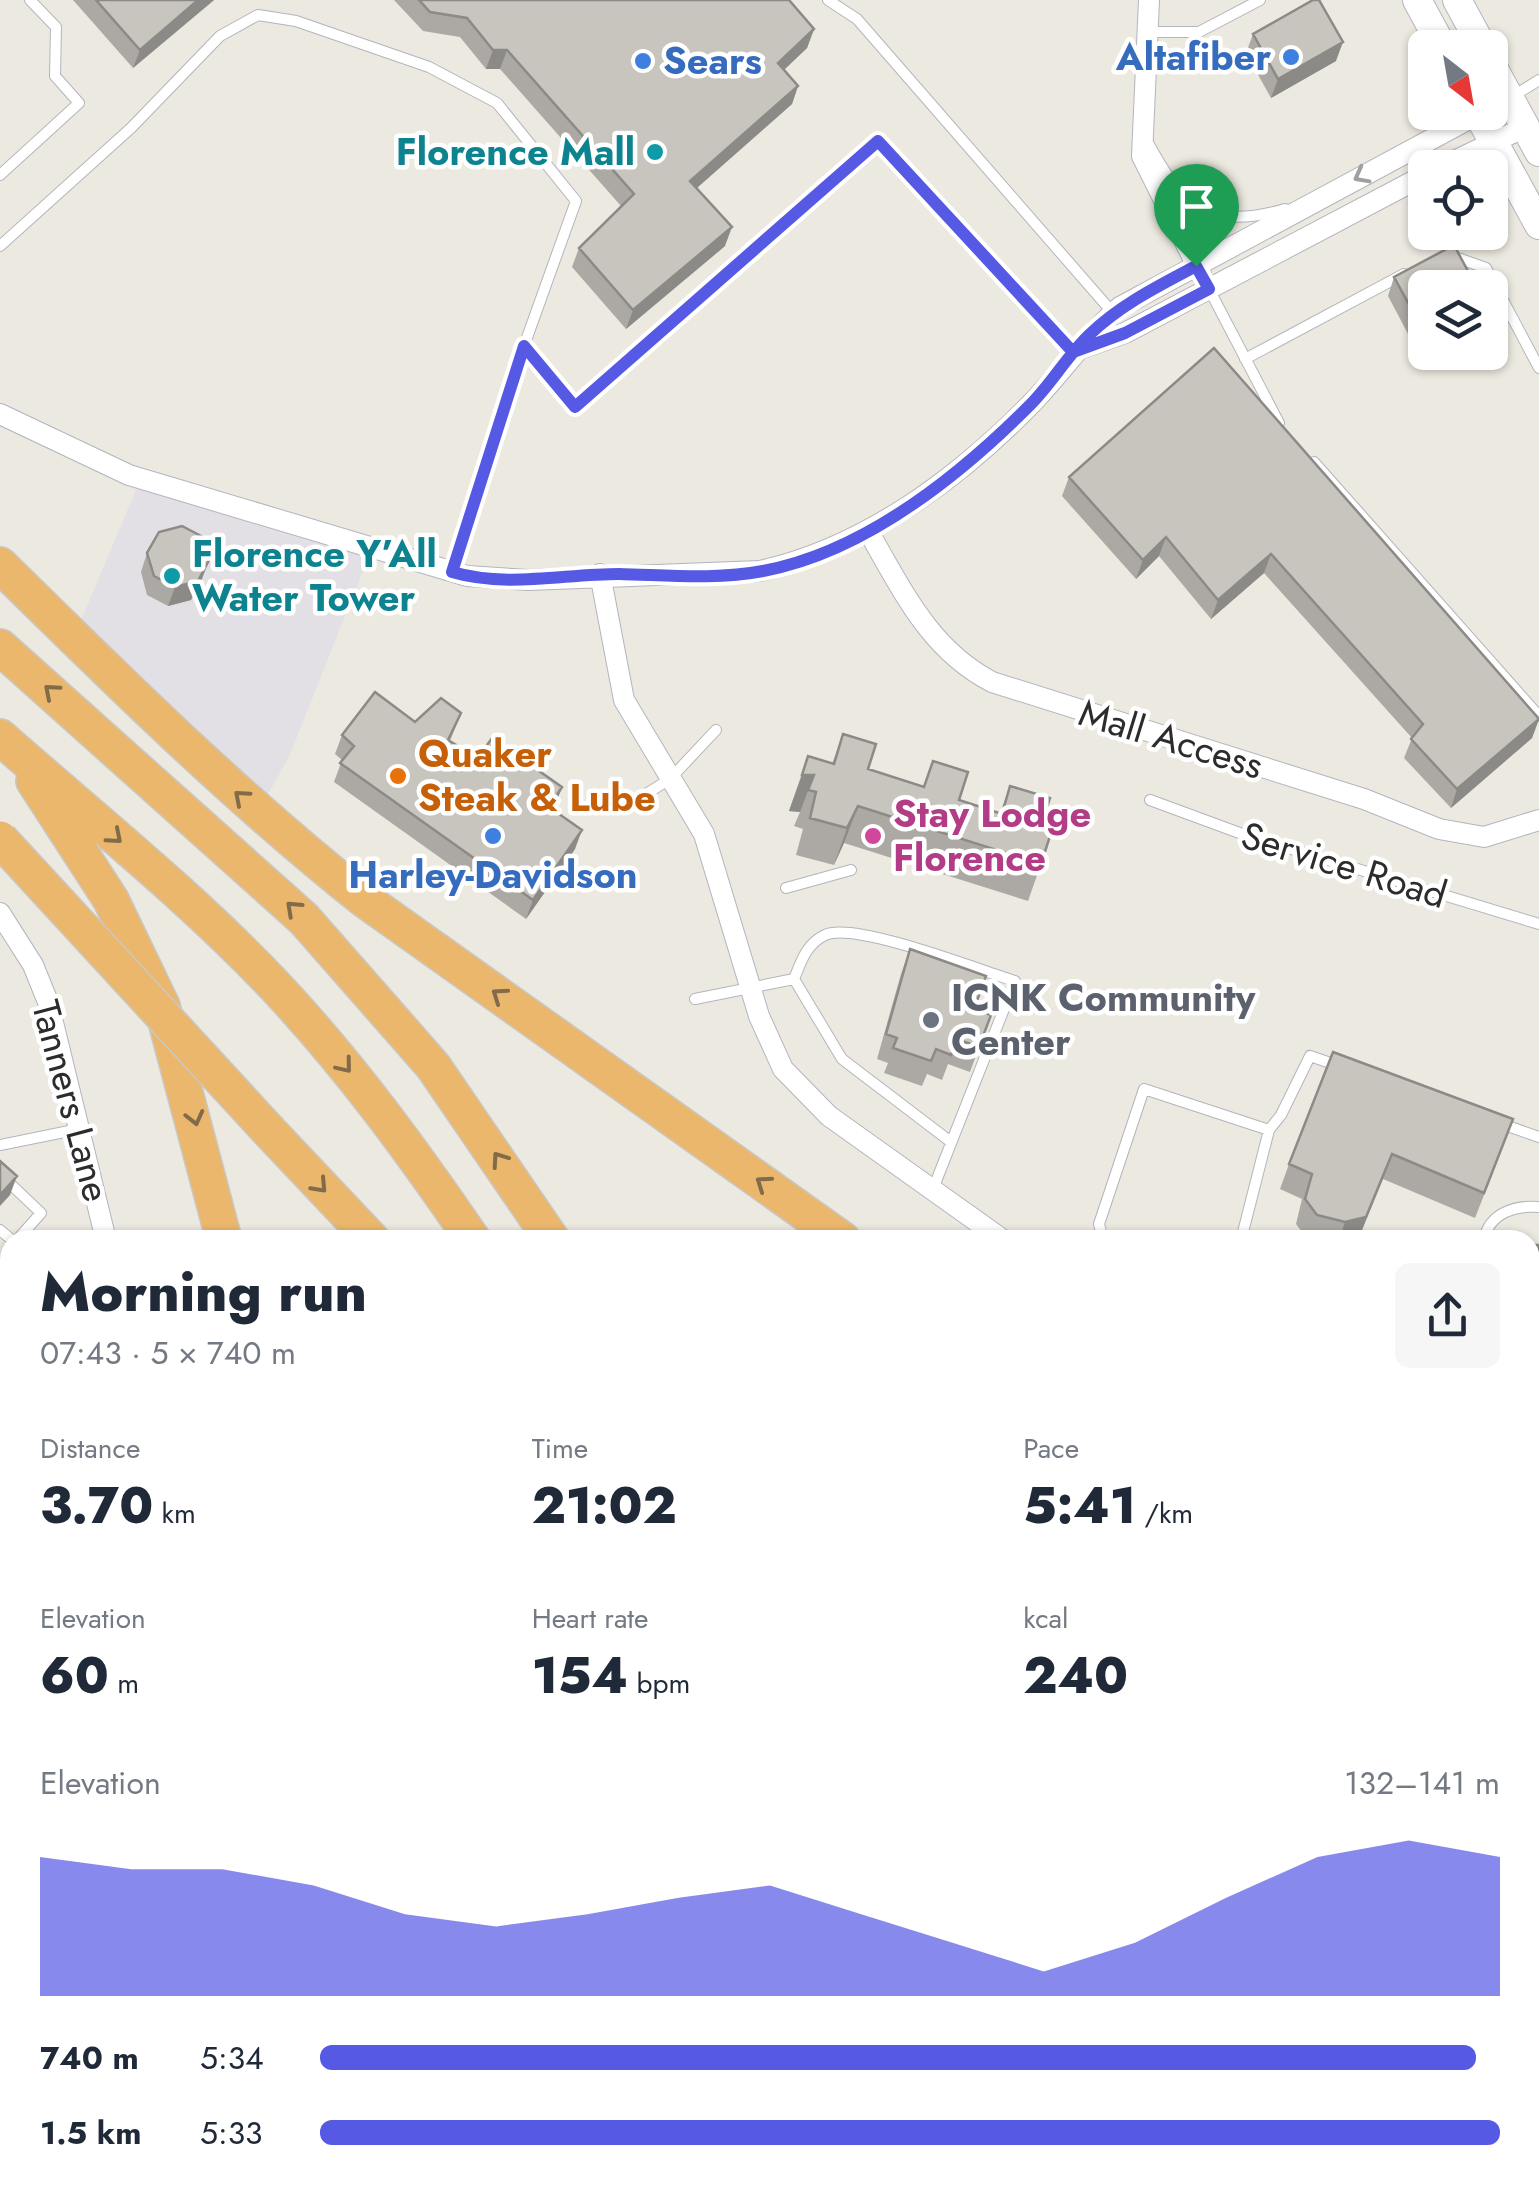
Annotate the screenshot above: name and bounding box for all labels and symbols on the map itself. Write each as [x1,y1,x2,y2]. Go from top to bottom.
place label: Altafiber [1115,29,1271,84]
north arrow [1408,30,1508,130]
place label: Sears [663,33,762,88]
marker: Altafiber [1280,46,1302,68]
marker: Sears [632,50,654,72]
place label: Florence Mall [396,124,635,179]
marker: Florence Mall [644,141,666,163]
pin [1154,164,1239,267]
one-way arrow [1354,164,1372,183]
place label: Florence Y’All Water Tower [192,526,437,625]
marker: Florence Y’All Water Tower [161,565,183,587]
one-way arrow [44,685,63,703]
street label: Mall Access [1072,685,1270,793]
place label: Quaker Steak & Lube [418,726,656,825]
marker: Quaker Steak & Lube [387,765,409,787]
place label: Stay Lodge Florence [893,786,1091,885]
one-way arrow [234,791,253,809]
street label: Service Road [1235,807,1454,922]
marker: Harley-Davidson [482,825,504,847]
marker: Stay Lodge Florence [862,825,884,847]
one-way arrow [103,826,122,844]
place label: Harley-Davidson [348,847,638,902]
one-way arrow [286,902,304,920]
place label: ICNK Community Center [951,970,1257,1069]
one-way arrow [491,989,510,1007]
street label: Tanners Lane [18,994,125,1208]
marker: ICNK Community Center [920,1009,942,1031]
one-way arrow [333,1054,351,1072]
one-way arrow [183,1109,204,1126]
one-way arrow [493,1151,511,1170]
one-way arrow [308,1174,326,1192]
one-way arrow [756,1177,775,1196]

